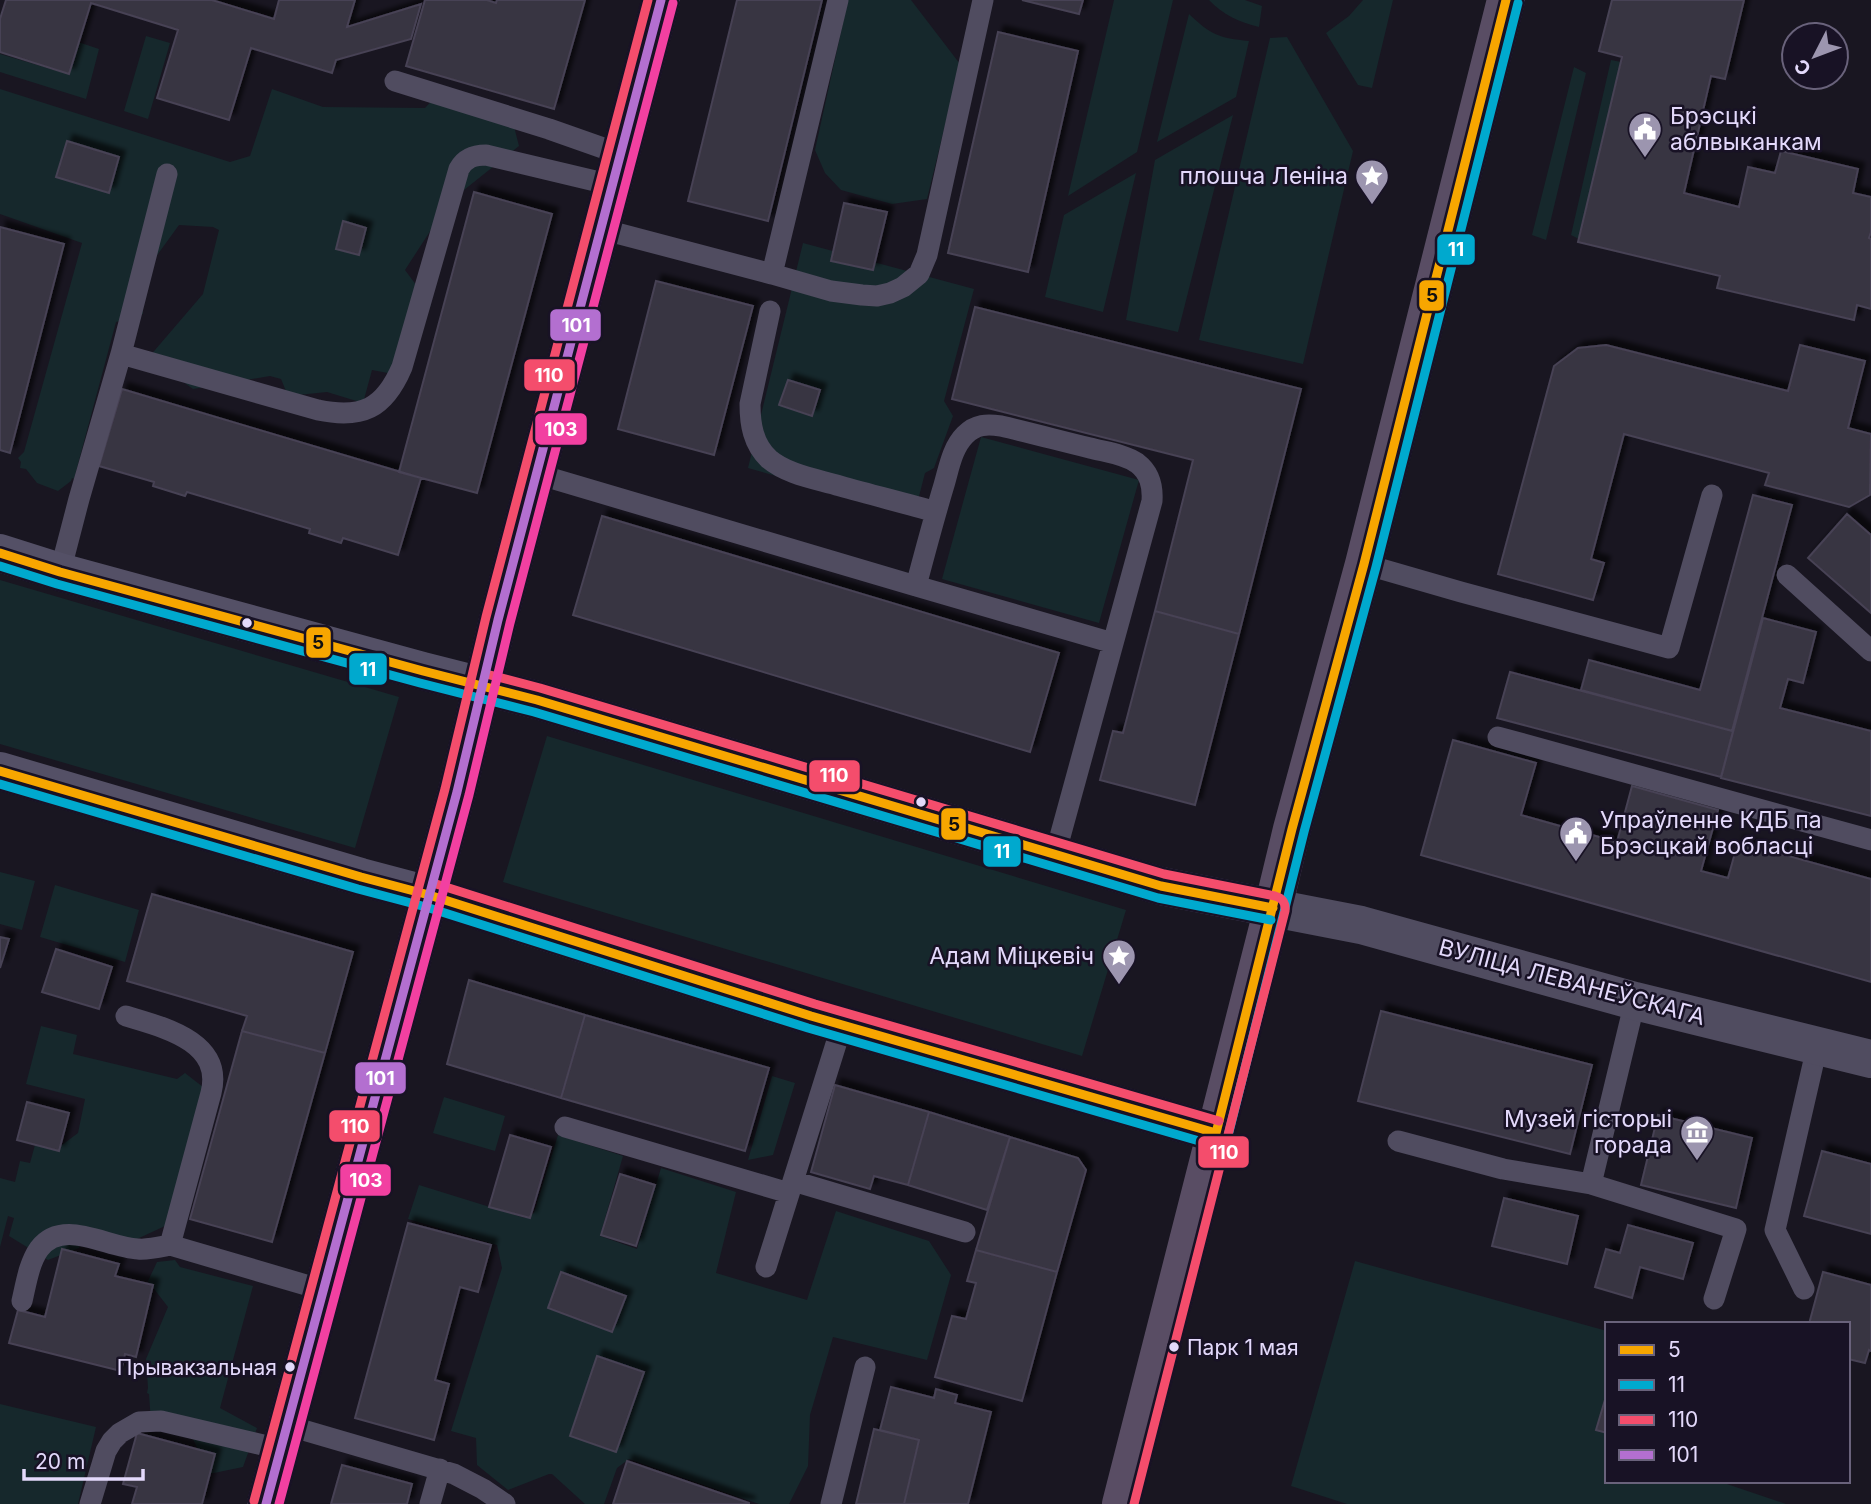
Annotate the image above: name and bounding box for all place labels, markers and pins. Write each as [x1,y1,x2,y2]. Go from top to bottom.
place label: Брэсцкі аблвыканкам [1670,102,1822,156]
public building icon: Брэсцкі аблвыканкам [1626,110,1664,159]
place icon: плошча Леніна [1353,157,1391,206]
place label: плошча Леніна [1180,162,1348,190]
unlabelled marker [240,616,254,630]
unlabelled marker [914,795,928,809]
place label: Упраўленне КДБ па Брэсцкай вобласці [1600,806,1822,860]
public building icon: Упраўленне КДБ па Брэсцкай вобласці [1557,814,1595,863]
place icon: Адам Міцкевіч [1100,937,1138,986]
place label: Адам Міцкевіч [929,942,1094,970]
place label: Музей гісторыі горада [1504,1105,1672,1159]
museum icon: Музей гісторыі горада [1678,1113,1716,1162]
place label: Парк 1 мая [1187,1335,1299,1360]
marker: Парк 1 мая [1167,1340,1181,1354]
place label: Прывакзальная [117,1355,277,1380]
marker: Прывакзальная [283,1360,297,1374]

